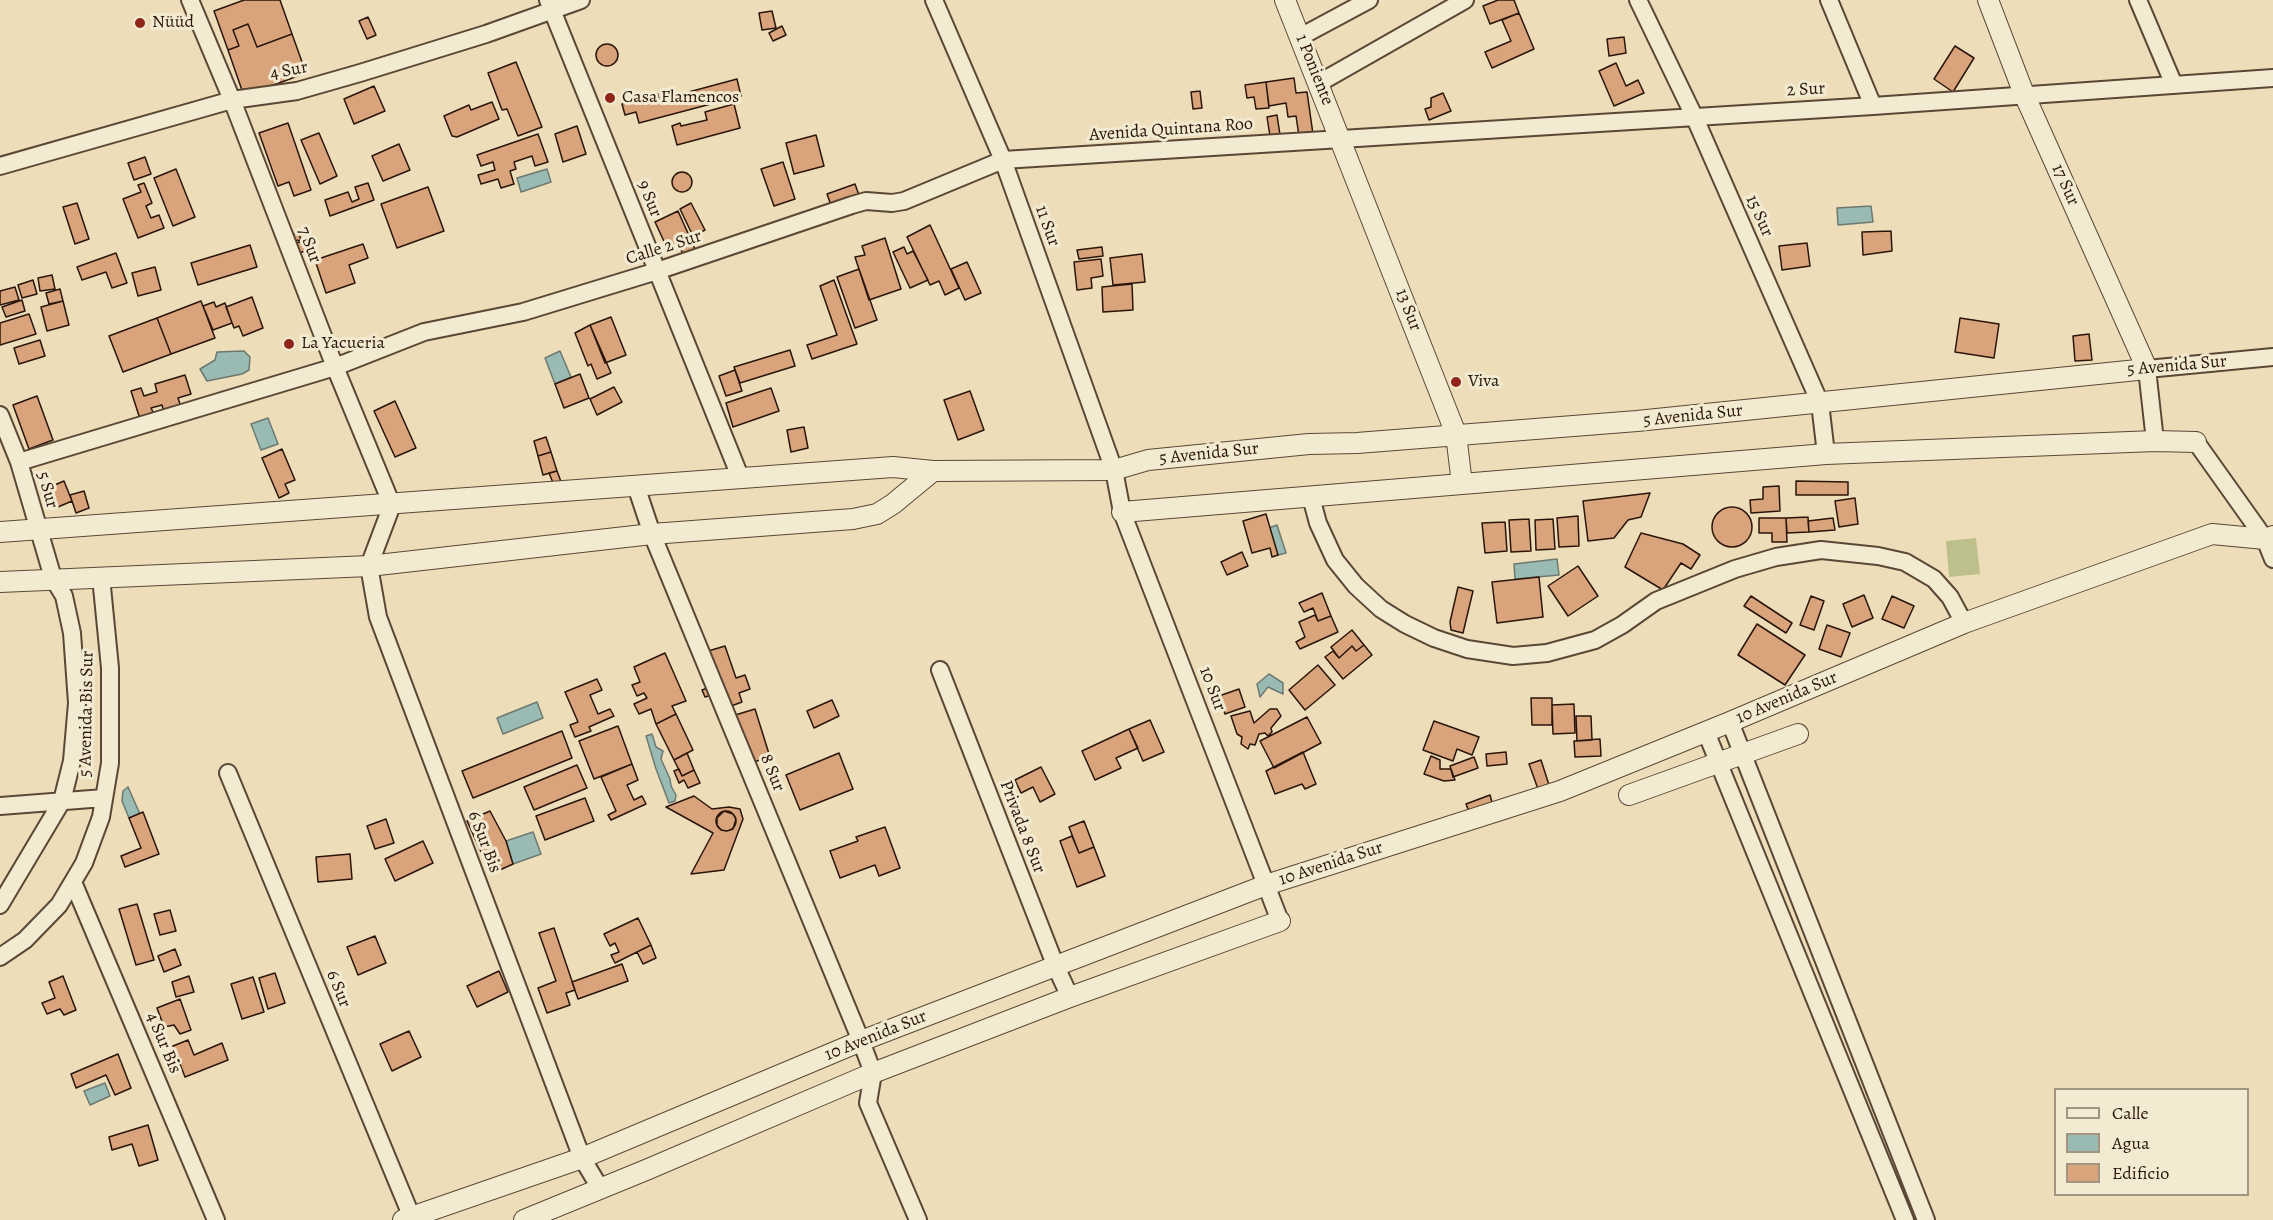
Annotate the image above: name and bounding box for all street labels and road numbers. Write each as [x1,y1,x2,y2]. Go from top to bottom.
street label: 1 Poniente [1290,31,1338,109]
street label: 4 Sur [268,57,310,85]
street label: 2 Sur [1786,78,1826,102]
street label: Avenida Quintana Roo [1088,113,1254,147]
street label: 17 Sur [2046,161,2084,209]
street label: 9 Sur [632,177,666,221]
street label: 15 Sur [1740,192,1778,240]
street label: 11 Sur [1030,203,1064,249]
street label: 7 Sur [292,224,326,266]
street label: Calle 2 Sur [623,226,705,270]
street label: 13 Sur [1390,286,1426,334]
street label: 5 Avenida Sur [2126,351,2228,381]
street label: 5 Avenida Sur [1642,400,1744,432]
street label: 5 Avenida Sur [1158,438,1260,470]
street label: 5 Sur [31,469,63,511]
street label: 5 Avenida Bis Sur [75,651,99,777]
street label: 10 Sur [1194,664,1230,714]
street label: 10 Avenida Sur [1733,667,1841,729]
street label: 8 Sur [755,751,789,795]
street label: Privada 8 Sur [994,777,1050,877]
street label: 6 Sur Bis [462,808,506,876]
street label: 10 Avenida Sur [1276,837,1386,891]
street label: 6 Sur [321,967,355,1011]
street label: 10 Avenida Sur [822,1006,930,1066]
street label: 4 Sur Bis [140,1009,186,1077]

